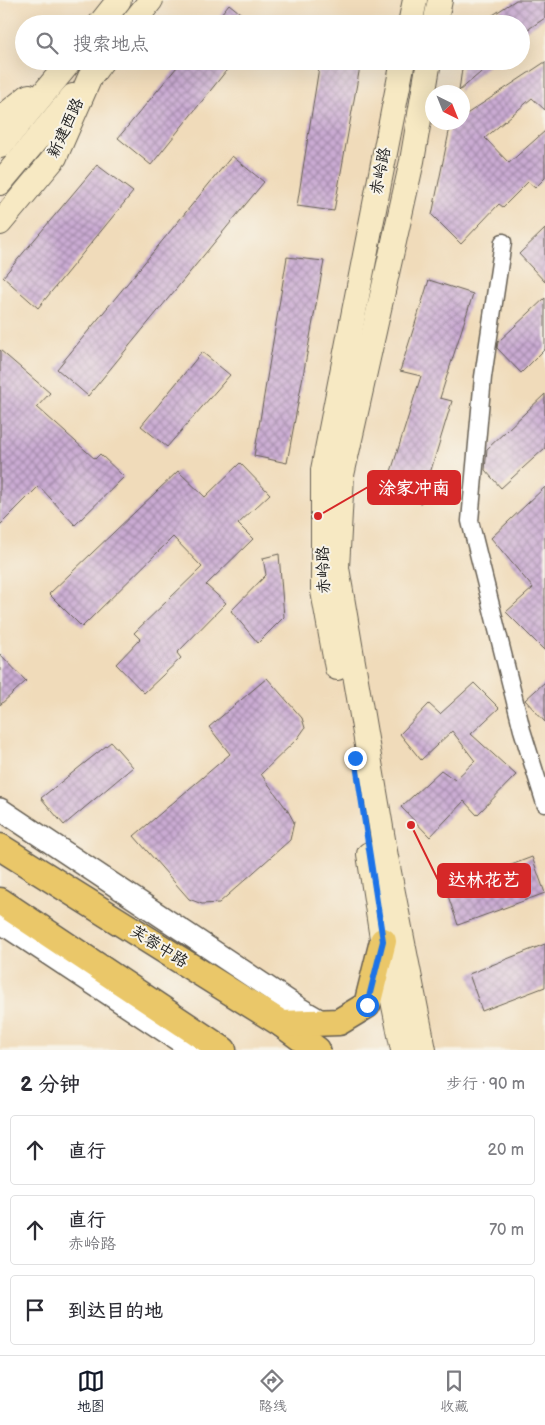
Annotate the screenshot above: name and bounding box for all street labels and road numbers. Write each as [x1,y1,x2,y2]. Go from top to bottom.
street label: 新建西路 [44,95,88,161]
street label: 赤岭路 [367,146,395,196]
street label: 赤岭路 [314,546,334,594]
street label: 芙蓉中路 [127,922,191,972]

